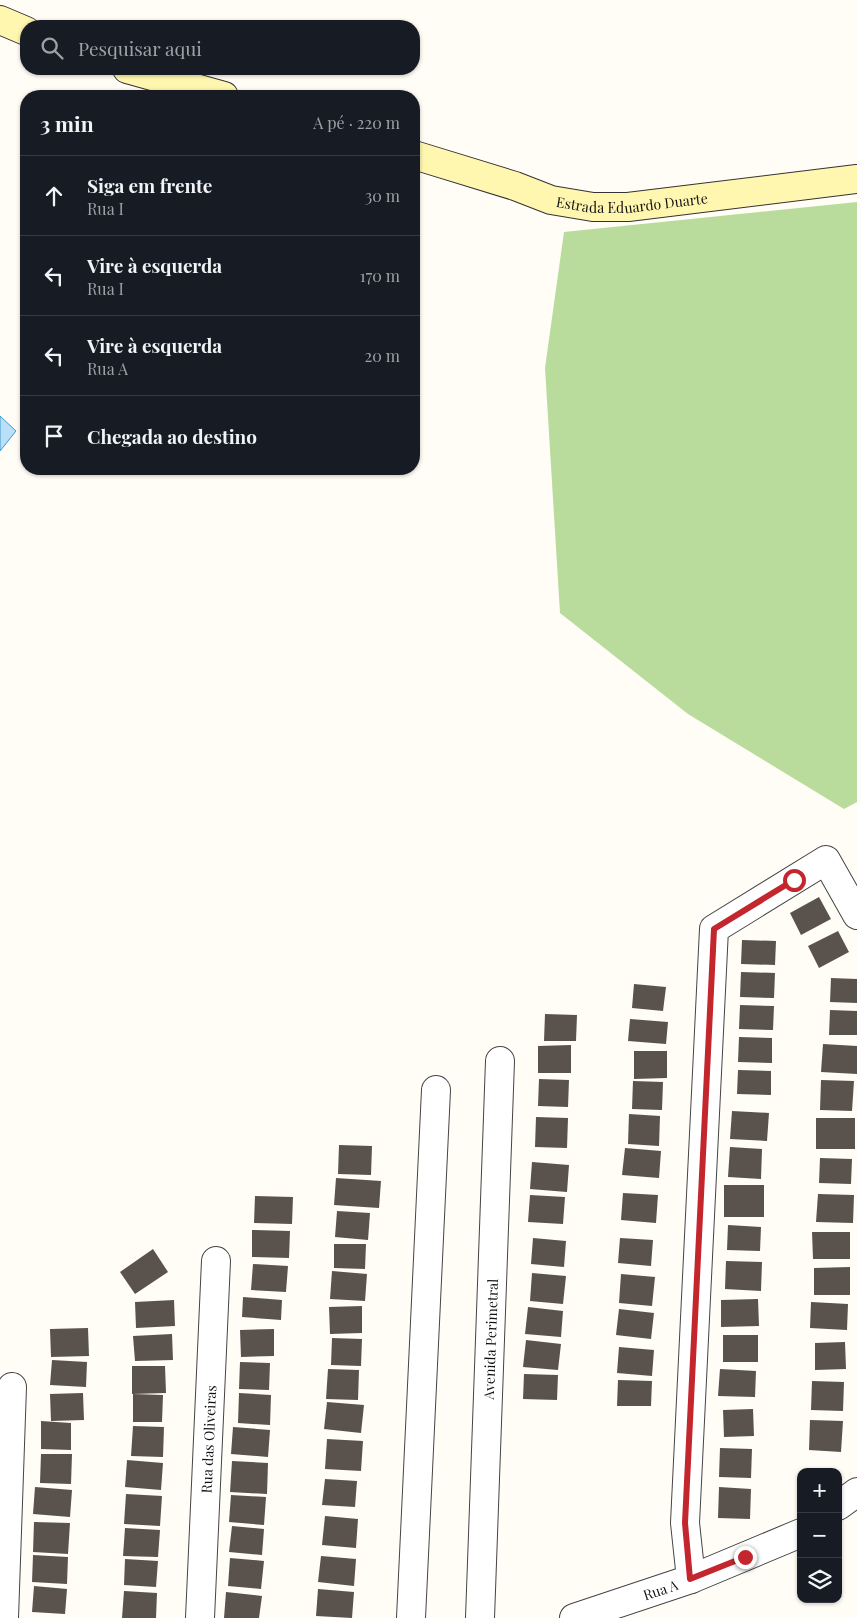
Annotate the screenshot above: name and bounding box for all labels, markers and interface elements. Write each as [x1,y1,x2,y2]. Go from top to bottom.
search box [20,20,420,75]
icon: search [38,34,66,62]
text: Pesquisar aqui [78,35,202,61]
text: 3 min [40,109,94,137]
text: A pé · 220 m [313,112,400,133]
text: Siga em frente [87,172,212,198]
icon: ahead [40,182,68,210]
text: 30 m [365,185,400,206]
street label: Estrada Eduardo Duarte [555,188,709,217]
text: Rua I [87,198,124,219]
text: Vire à esquerda [87,252,222,278]
icon: left [40,262,68,290]
text: 170 m [360,265,400,286]
text: Rua I [87,278,124,299]
text: Vire à esquerda [87,332,222,358]
icon: left [40,342,68,370]
text: 20 m [365,345,400,366]
text: Rua A [87,358,128,379]
icon: arrive [40,422,68,450]
text: Chegada ao destino [87,423,257,449]
route start [783,869,806,892]
street label: Avenida Perimetral [478,1278,502,1401]
street label: Rua das Oliveiras [196,1385,220,1494]
map controls [797,1468,842,1603]
button: + [797,1468,842,1513]
button: − [797,1513,842,1558]
route end [734,1546,757,1569]
button: layers [797,1558,842,1603]
street label: Rua A [640,1574,681,1604]

